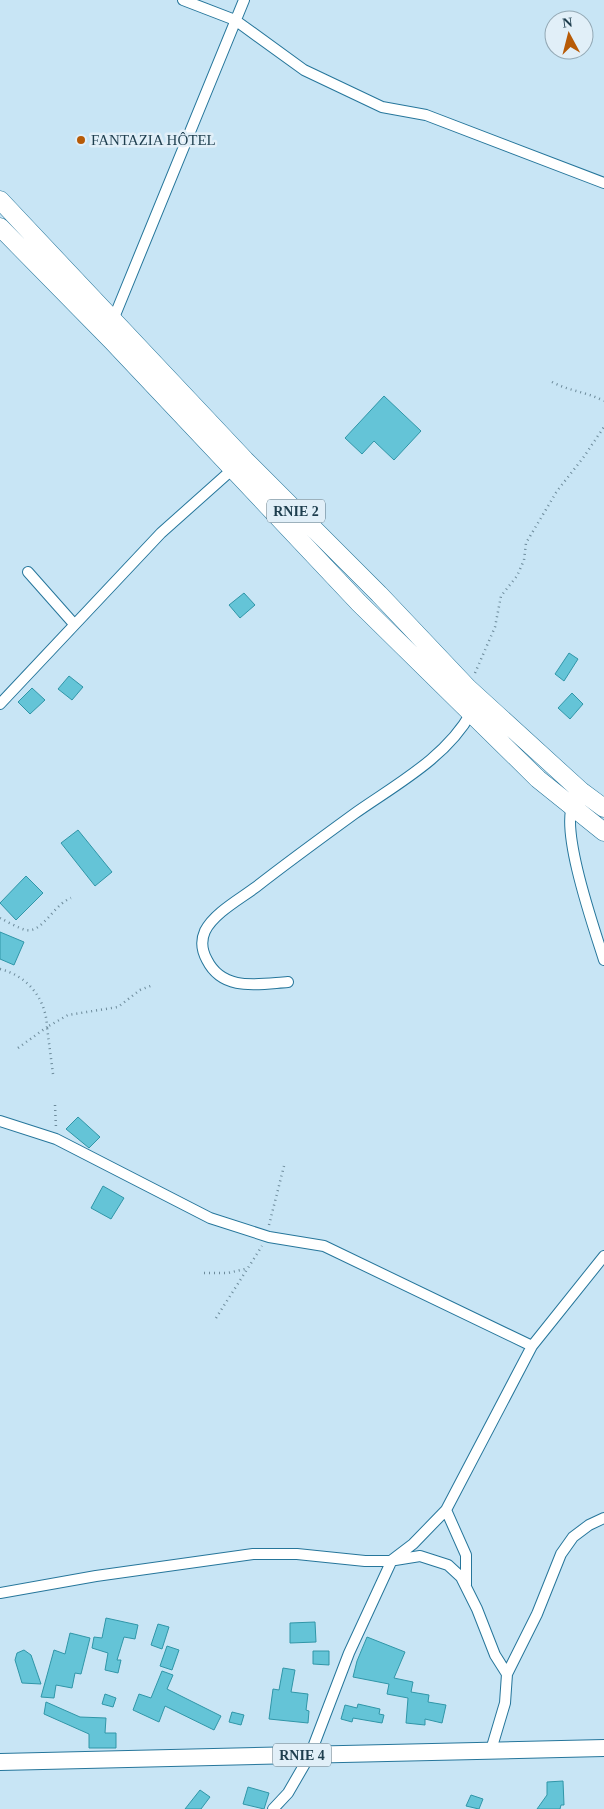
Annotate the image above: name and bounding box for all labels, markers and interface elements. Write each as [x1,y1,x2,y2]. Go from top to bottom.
north arrow [544,10,594,60]
text: N [562,15,573,31]
place label: FANTAZIA HÔTEL [91,132,216,148]
marker: FANTAZIA HÔTEL [75,134,87,146]
road number: RNIE 2 [267,500,325,522]
road number: RNIE 4 [273,1744,331,1766]

